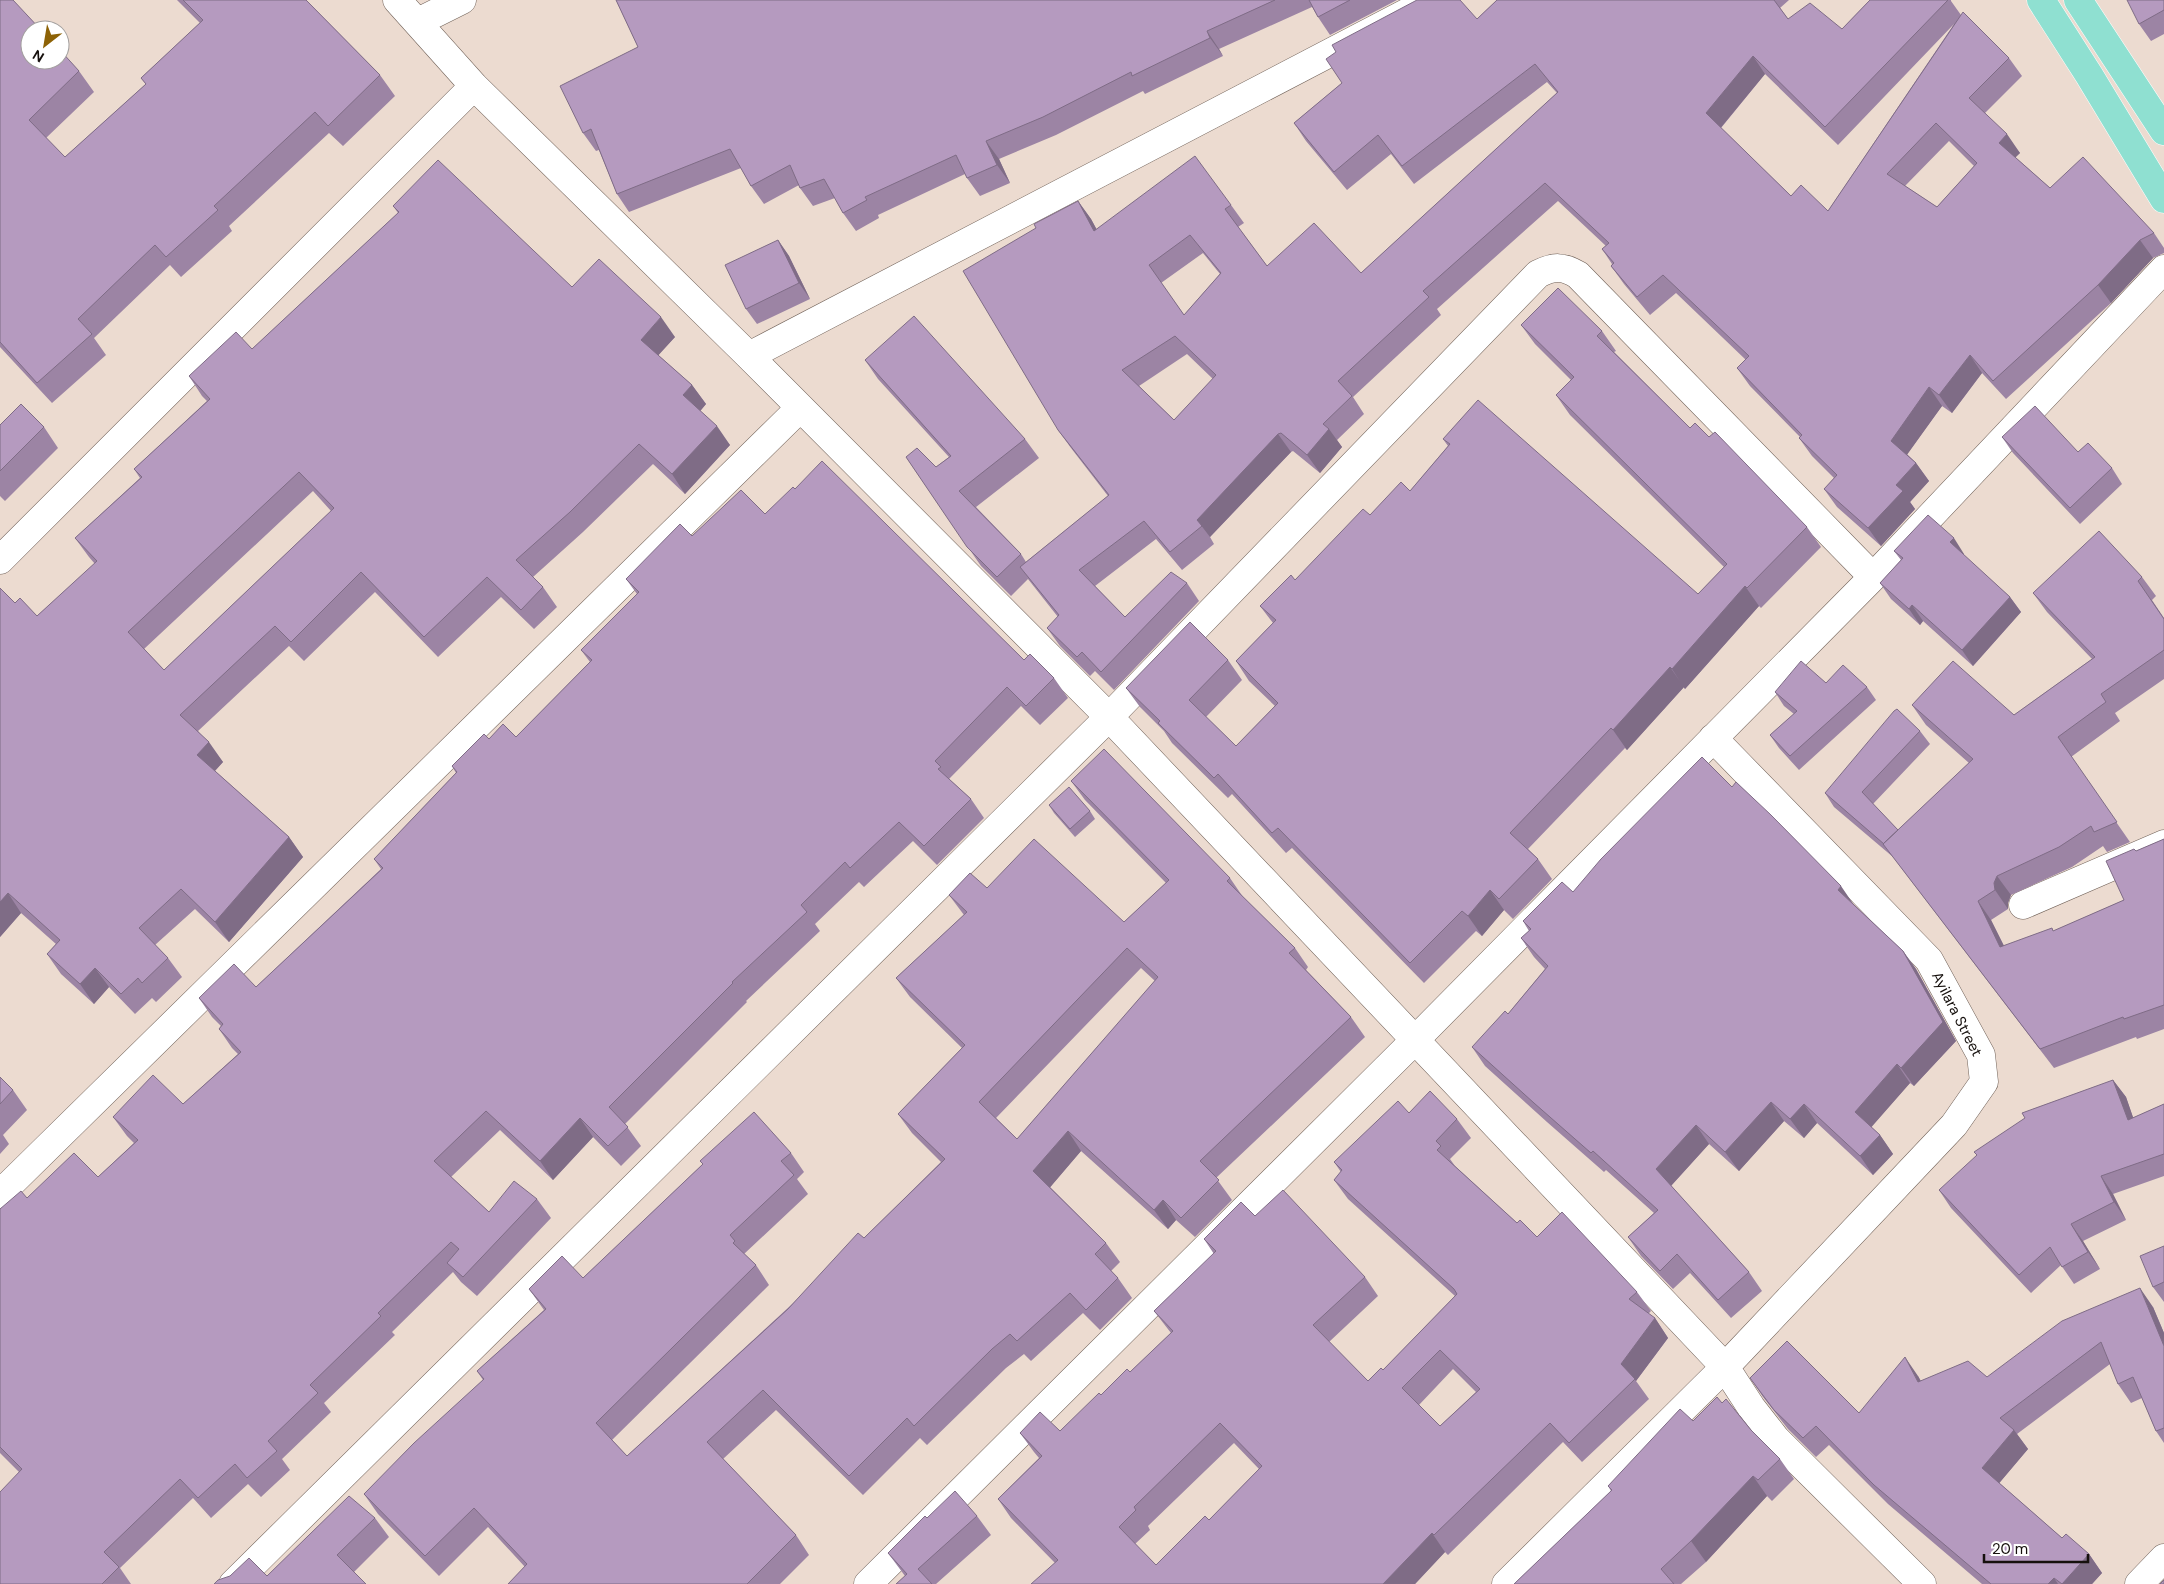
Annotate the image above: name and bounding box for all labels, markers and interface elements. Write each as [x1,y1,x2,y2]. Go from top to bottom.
north arrow [20,20,70,70]
text: N [29,46,47,66]
street label: Ayilara Street [1927,968,1987,1060]
scale bar [1984,1532,2088,1564]
text: 20 m [1992,1539,2028,1559]

